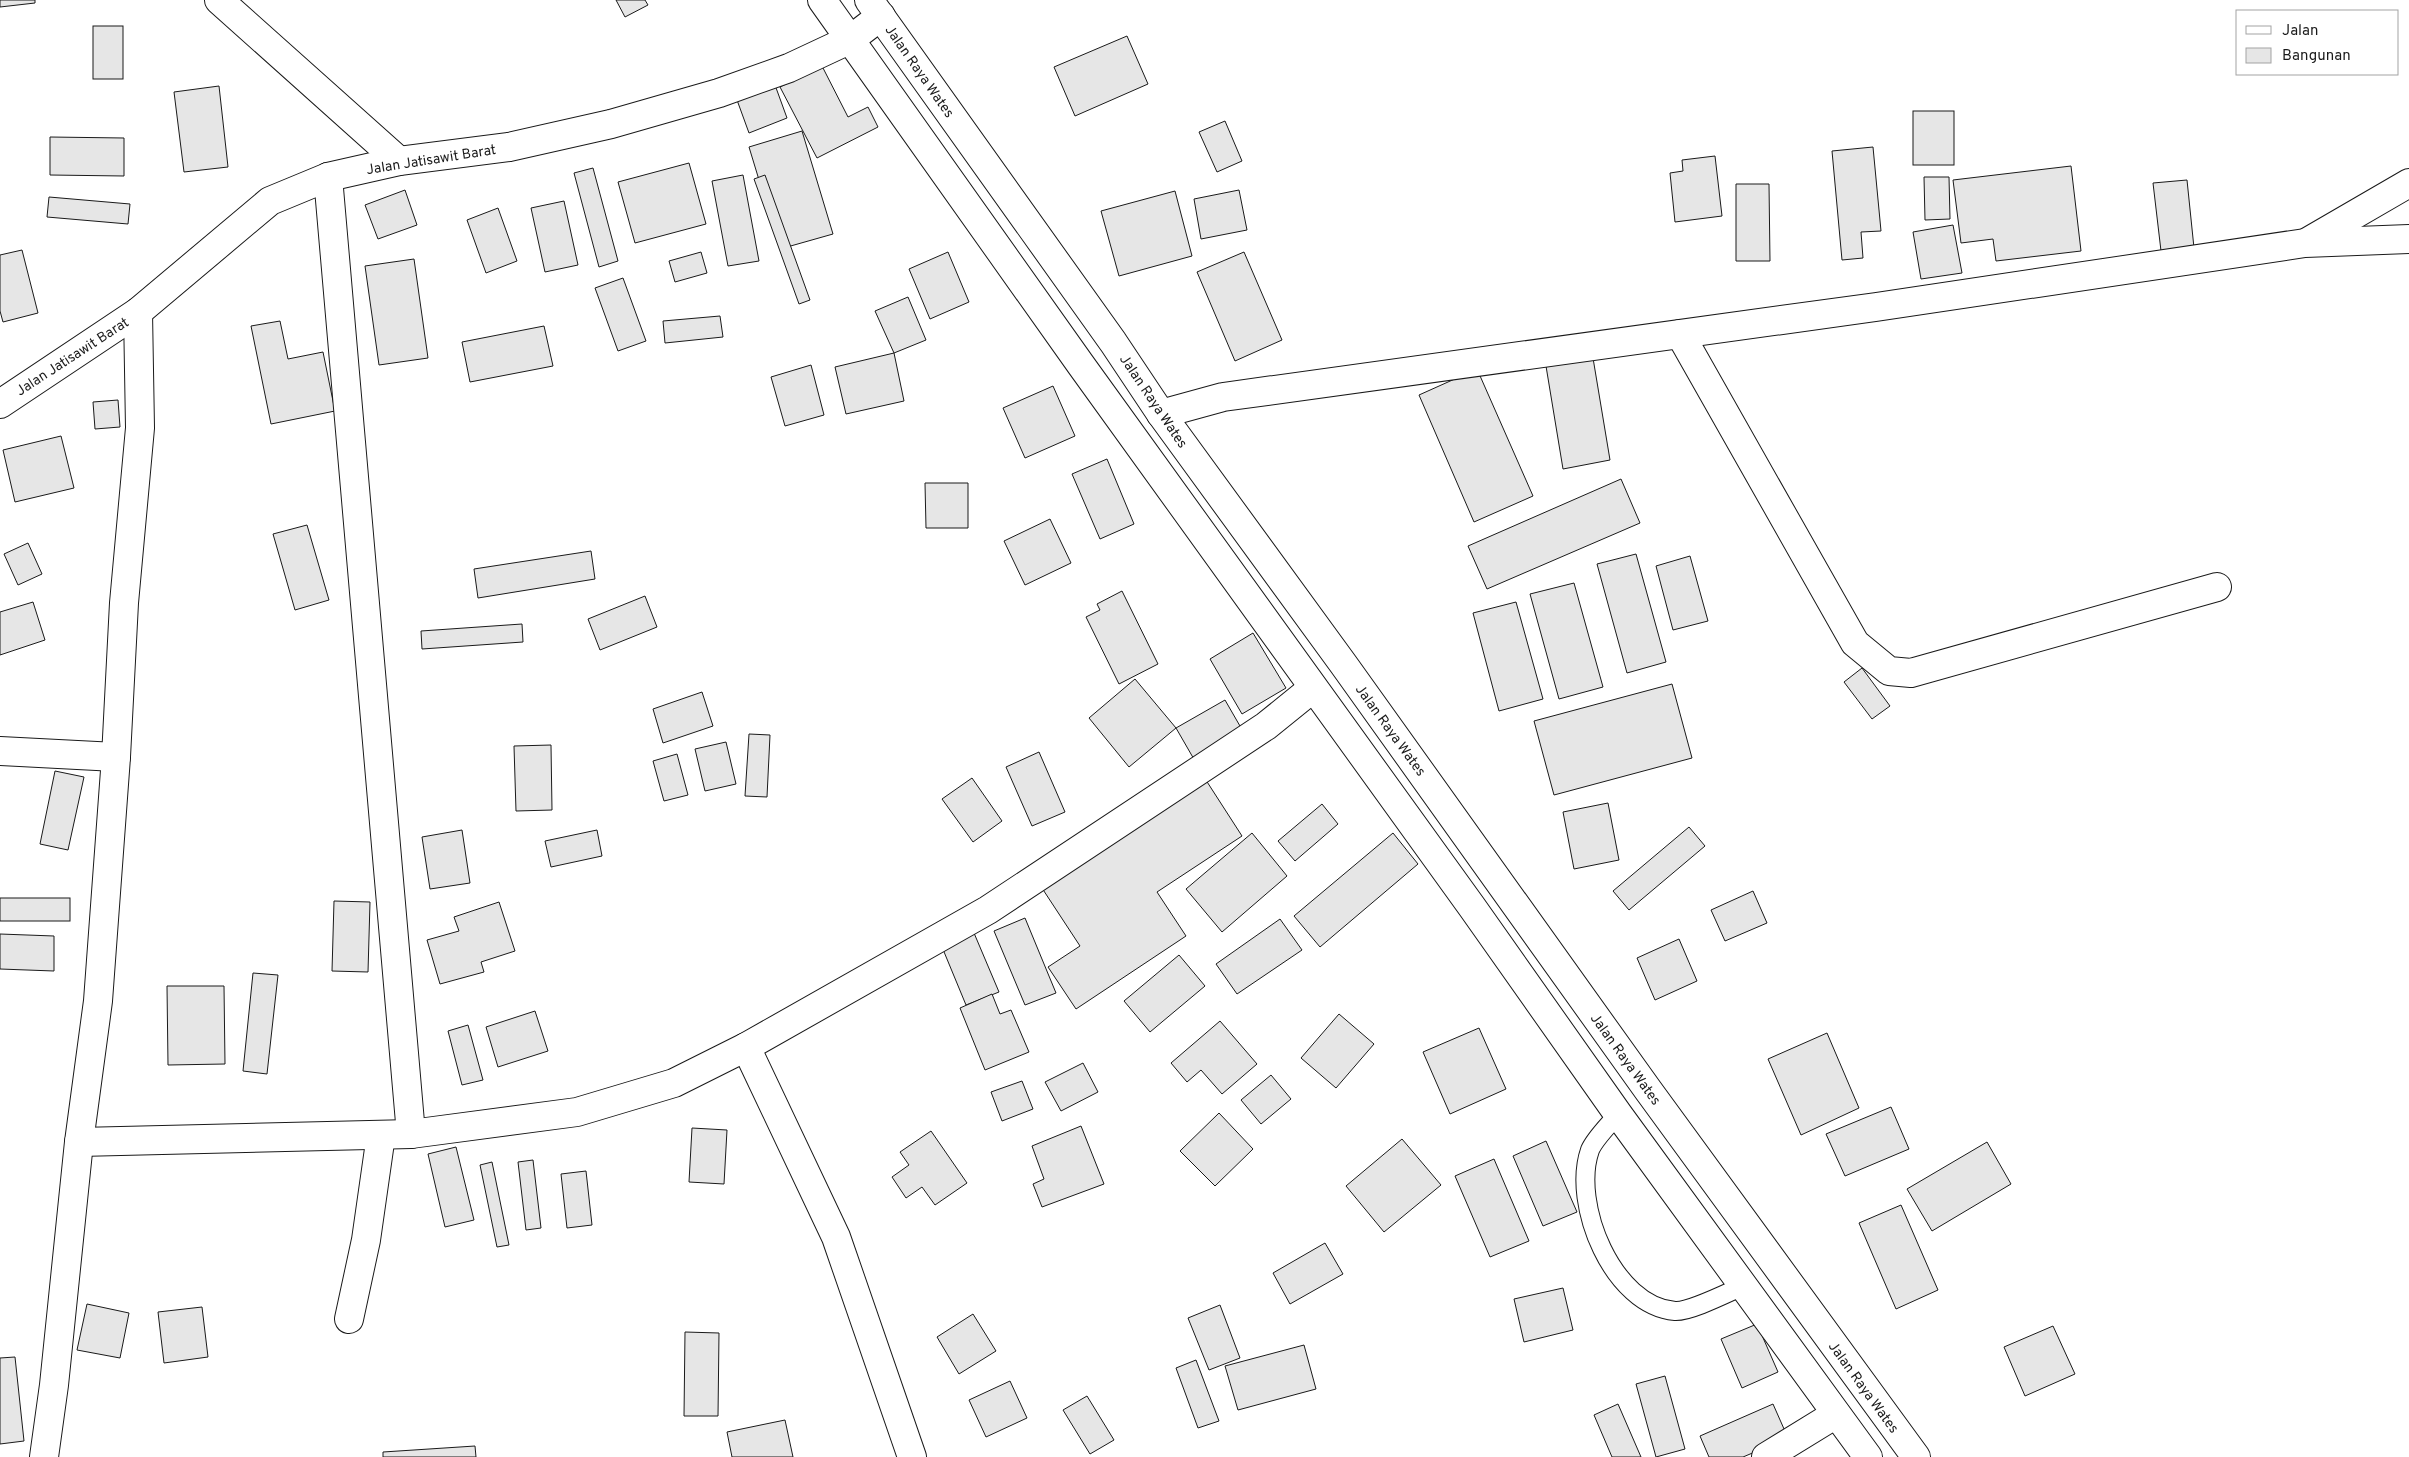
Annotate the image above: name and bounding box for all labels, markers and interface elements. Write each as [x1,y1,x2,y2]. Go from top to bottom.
legend [2236,10,2399,75]
street label: Jalan Raya Wates [881,22,957,121]
text: Jalan [2282,22,2319,41]
text: Bangunan [2282,47,2351,66]
street label: Jalan Jatisawit Barat [365,142,497,179]
street label: Jalan Jatisawit Barat [13,314,132,400]
street label: Jalan Raya Wates [1115,352,1190,452]
street label: Jalan Raya Wates [1351,682,1429,780]
street label: Jalan Raya Wates [1586,1011,1664,1109]
street label: Jalan Raya Wates [1824,1339,1902,1437]

